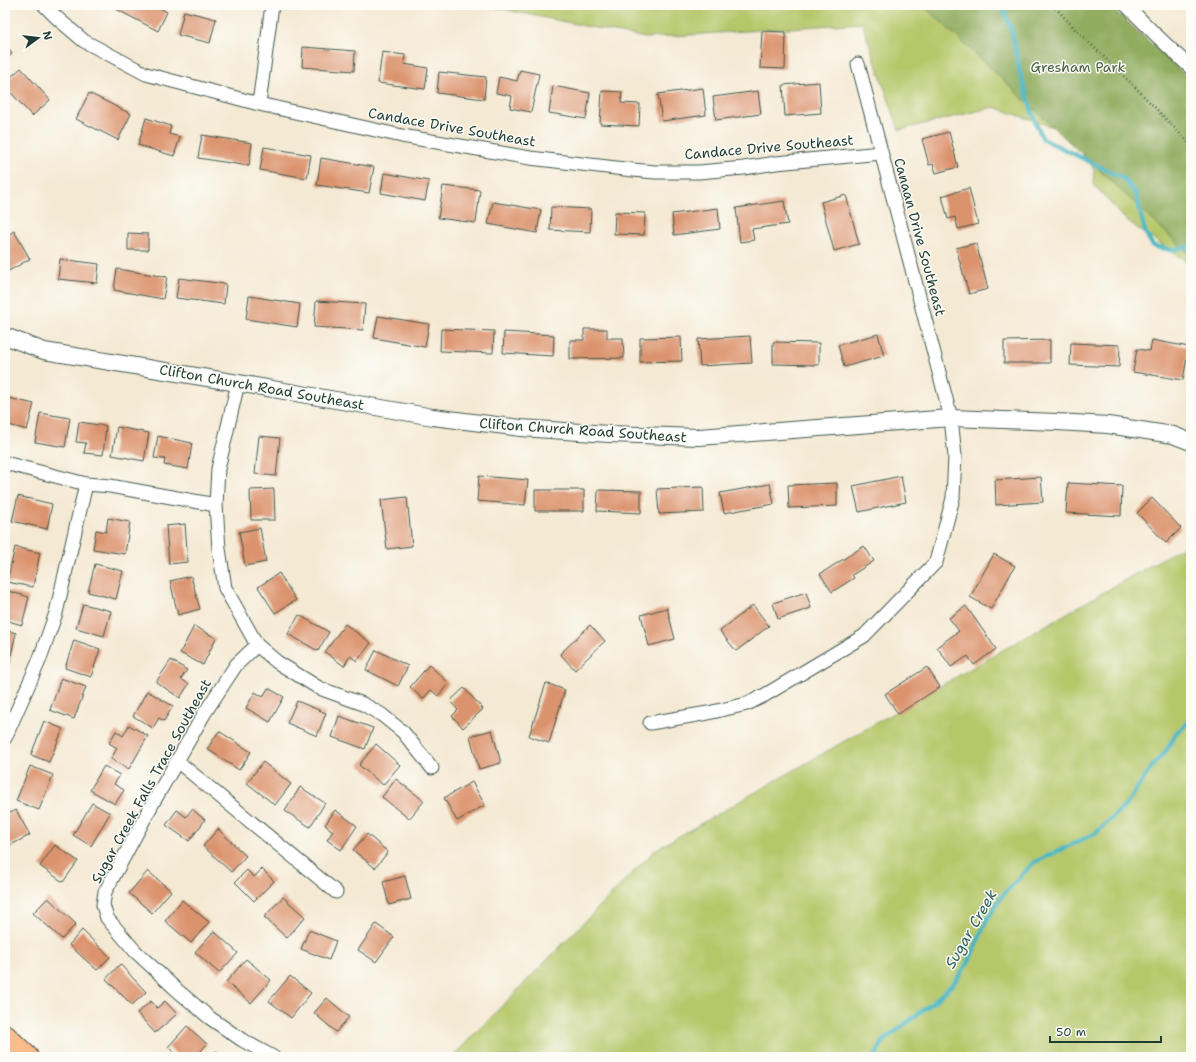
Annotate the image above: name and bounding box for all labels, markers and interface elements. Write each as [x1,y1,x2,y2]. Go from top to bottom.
north arrow [18,18,58,58]
text: N [39,29,56,42]
park label: Gresham Park [1030,58,1126,76]
street label: Candace Drive Southeast [367,103,537,151]
street label: Candace Drive Southeast [684,131,854,163]
street label: Canaan Drive Southeast [890,156,950,318]
street label: Clifton Church Road Southeast [158,360,366,414]
street label: Clifton Church Road Southeast [479,414,687,446]
street label: Sugar Creek Falls Trace Southeast [87,676,215,886]
water label: Sugar Creek [940,886,1002,972]
scale bar [1050,1018,1161,1044]
text: 50 m [1056,1024,1086,1040]

